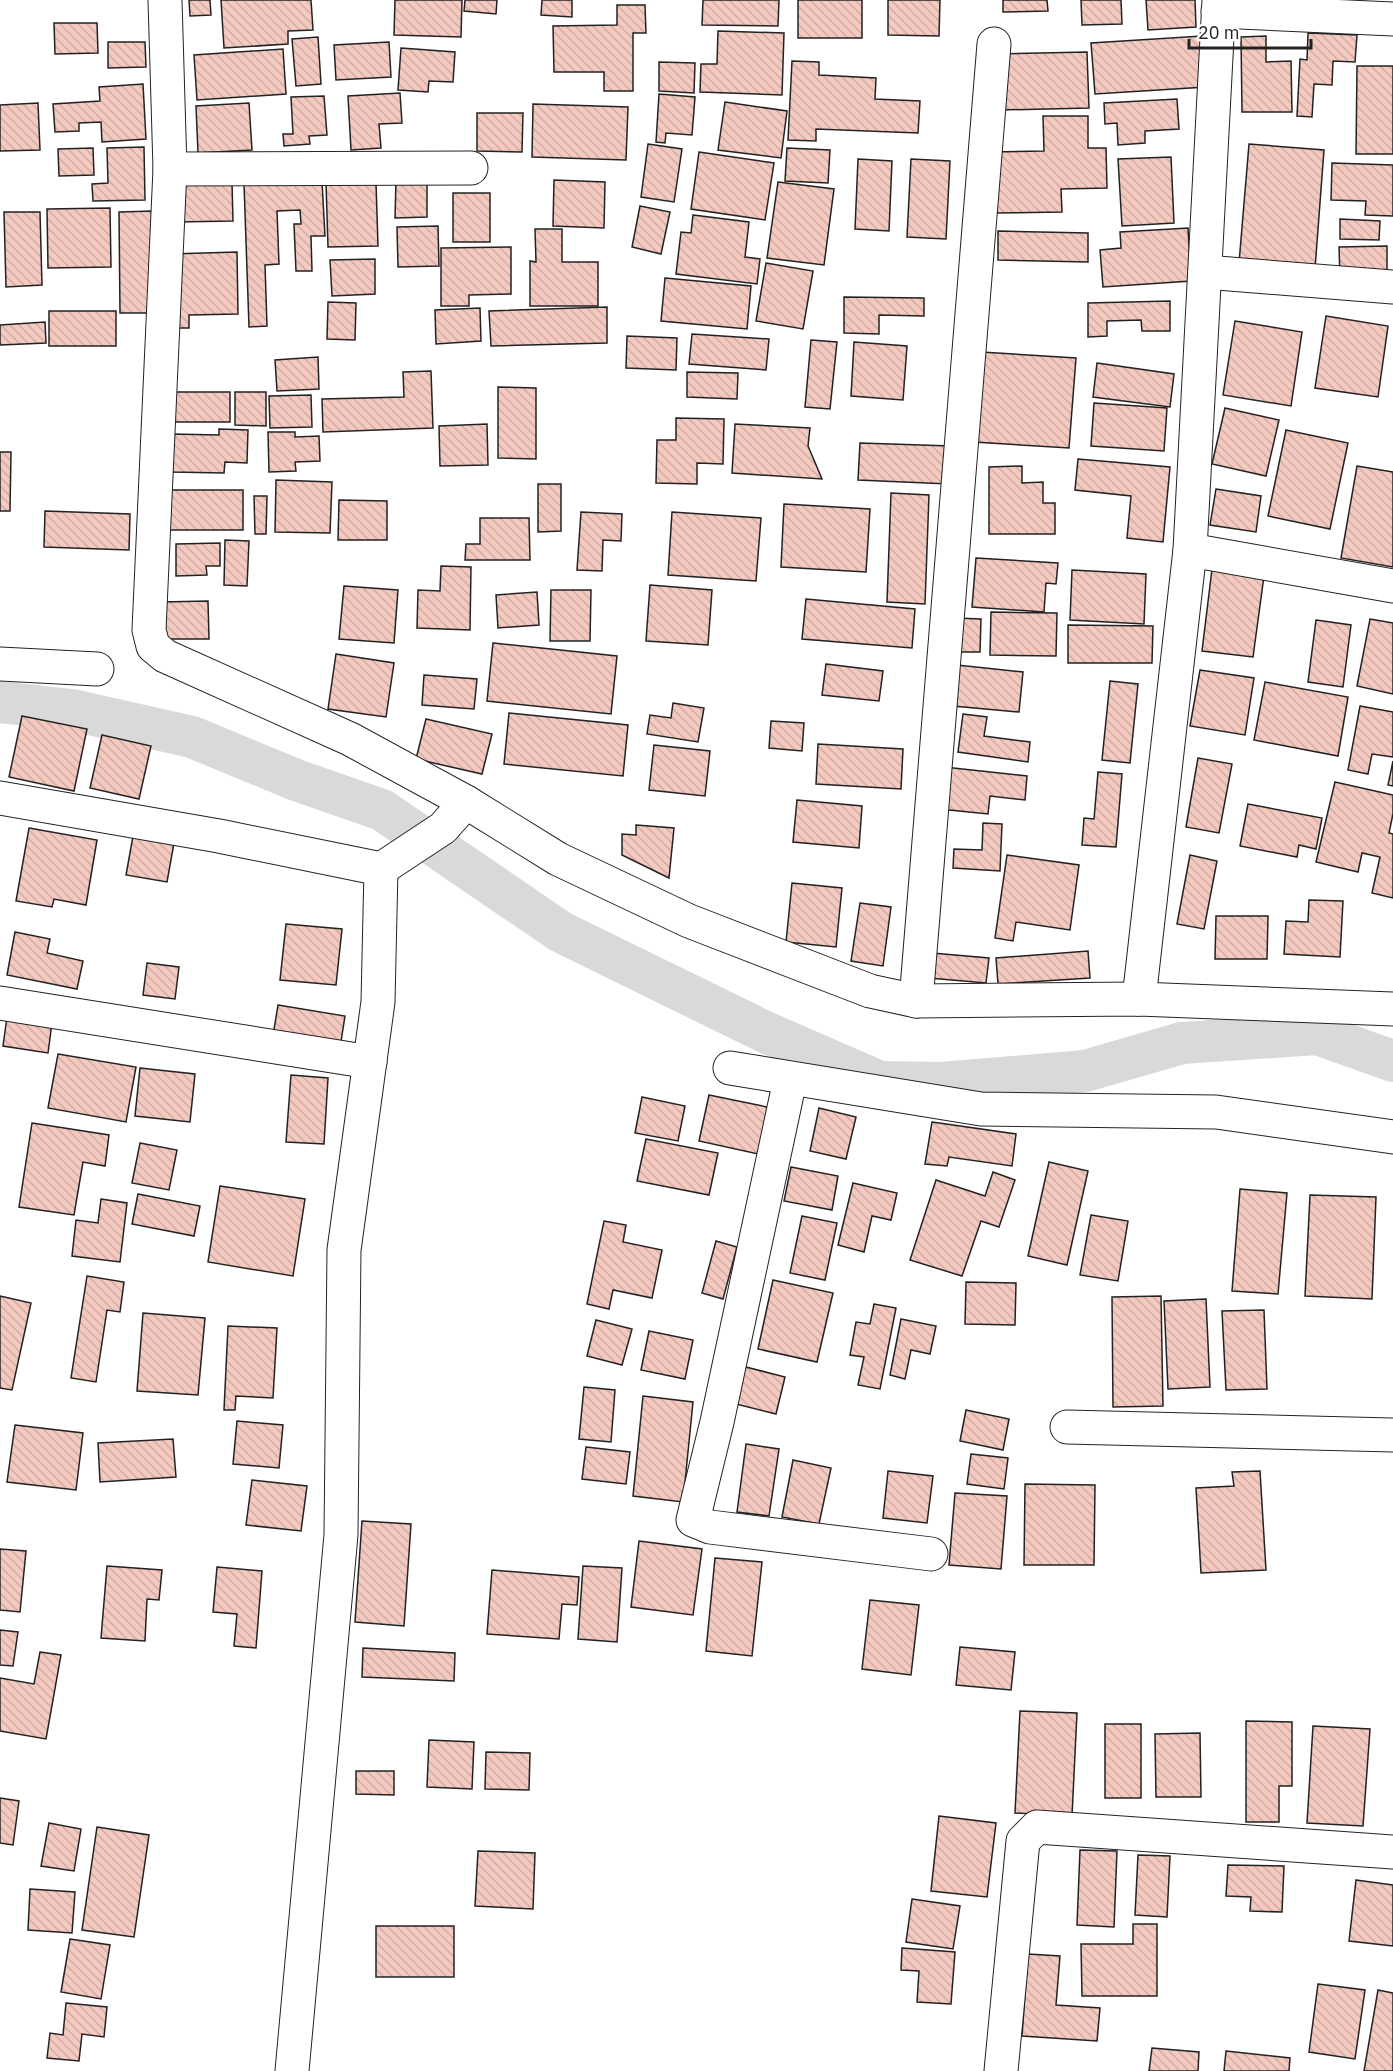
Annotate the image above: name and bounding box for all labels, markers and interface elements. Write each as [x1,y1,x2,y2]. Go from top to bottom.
scale bar [1189,12,1310,50]
text: 20 m [1198,21,1240,44]

